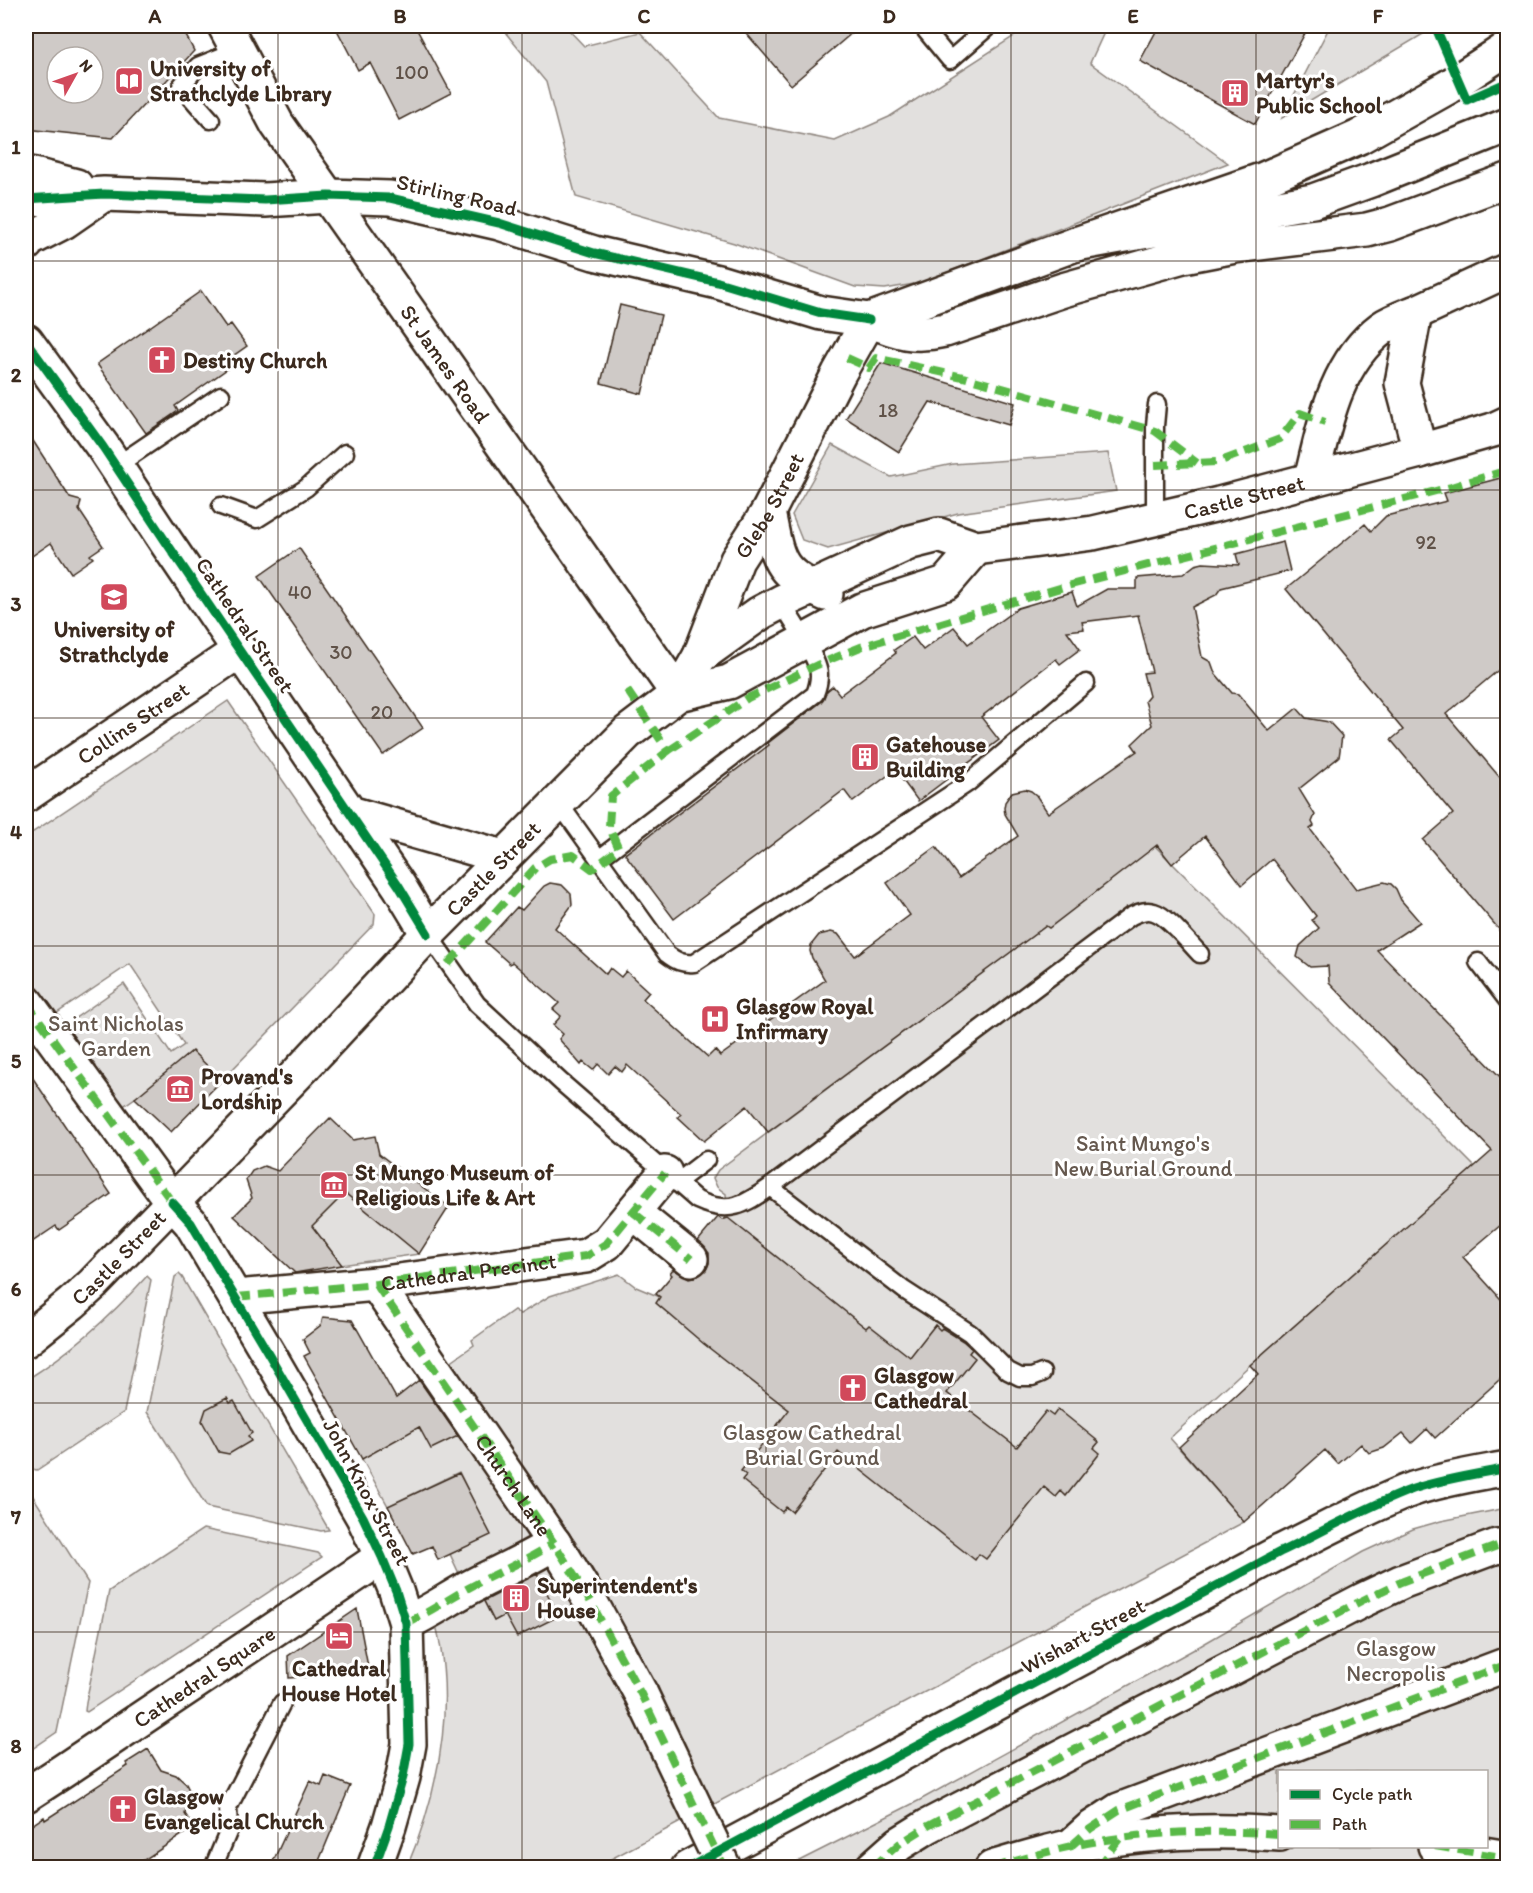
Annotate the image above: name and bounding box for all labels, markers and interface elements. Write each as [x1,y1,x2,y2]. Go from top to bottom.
text: A [148,4,162,28]
text: B [394,4,407,28]
text: C [638,4,651,28]
text: D [882,4,896,28]
text: E [1127,4,1139,28]
text: F [1373,4,1384,28]
north arrow [45,45,105,105]
text: N [75,55,97,76]
place label: University of Strathclyde Library [150,55,332,107]
house number: 100 [395,60,429,84]
library icon: University of Strathclyde Library [113,65,145,97]
place label: Martyr's Public School [1256,67,1383,119]
building icon: Martyr's Public School [1219,77,1251,109]
text: 1 [11,135,21,159]
street label: Stirling Road [394,168,520,222]
street label: St James Road [395,299,497,428]
church icon: Destiny Church [146,344,178,376]
place label: Destiny Church [183,347,328,374]
text: 2 [11,363,22,387]
house number: 18 [878,398,898,422]
street label: Glebe Street [728,448,810,564]
street label: Castle Street [1181,469,1307,525]
house number: 92 [1416,530,1437,554]
street label: Cathedral Street [190,552,300,698]
house number: 40 [288,580,312,604]
school or university icon: University of Strathclyde [98,581,130,613]
text: 3 [11,592,22,616]
place label: University of Strathclyde [54,616,175,668]
house number: 30 [329,640,353,664]
street label: Collins Street [72,675,194,770]
house number: 20 [371,700,393,724]
place label: Gatehouse Building [886,731,986,783]
building icon: Gatehouse Building [849,741,881,773]
street label: Castle Street [440,815,546,922]
text: 4 [10,820,22,844]
place label: Glasgow Royal Infirmary [736,993,874,1045]
hospital icon: Glasgow Royal Infirmary [699,1003,731,1035]
park label: Saint Nicholas Garden [48,1010,184,1062]
text: 5 [11,1049,22,1073]
place label: Provand's Lordship [201,1063,293,1115]
museum icon: Provand's Lordship [164,1073,196,1105]
park label: Saint Mungo's New Burial Ground [1054,1130,1232,1182]
place label: St Mungo Museum of Religious Life & Art [355,1159,554,1211]
museum icon: St Mungo Museum of Religious Life & Art [318,1169,350,1201]
street label: Castle Street [65,1204,171,1311]
street label: Cathedral Precinct [379,1247,558,1297]
text: 6 [11,1277,22,1301]
place label: Glasgow Cathedral [874,1362,969,1414]
church icon: Glasgow Cathedral [837,1372,869,1404]
street label: John Knox Street [317,1414,417,1570]
park label: Glasgow Cathedral Burial Ground [723,1419,901,1471]
street label: Church Lane [470,1429,559,1541]
text: 7 [10,1505,21,1529]
place label: Superintendent's House [537,1572,698,1624]
building icon: Superintendent's House [500,1582,532,1614]
street label: Wishart Street [1016,1592,1150,1680]
street label: Cathedral Square [128,1619,280,1733]
hotel icon: Cathedral House Hotel [323,1620,355,1652]
park label: Glasgow Necropolis [1346,1635,1446,1687]
place label: Cathedral House Hotel [281,1655,397,1707]
text: 8 [11,1734,22,1758]
legend [1278,1770,1488,1848]
place label: Glasgow Evangelical Church [144,1783,325,1835]
text: Cycle path [1332,1783,1413,1805]
church icon: Glasgow Evangelical Church [107,1793,139,1825]
text: Path [1332,1813,1367,1835]

